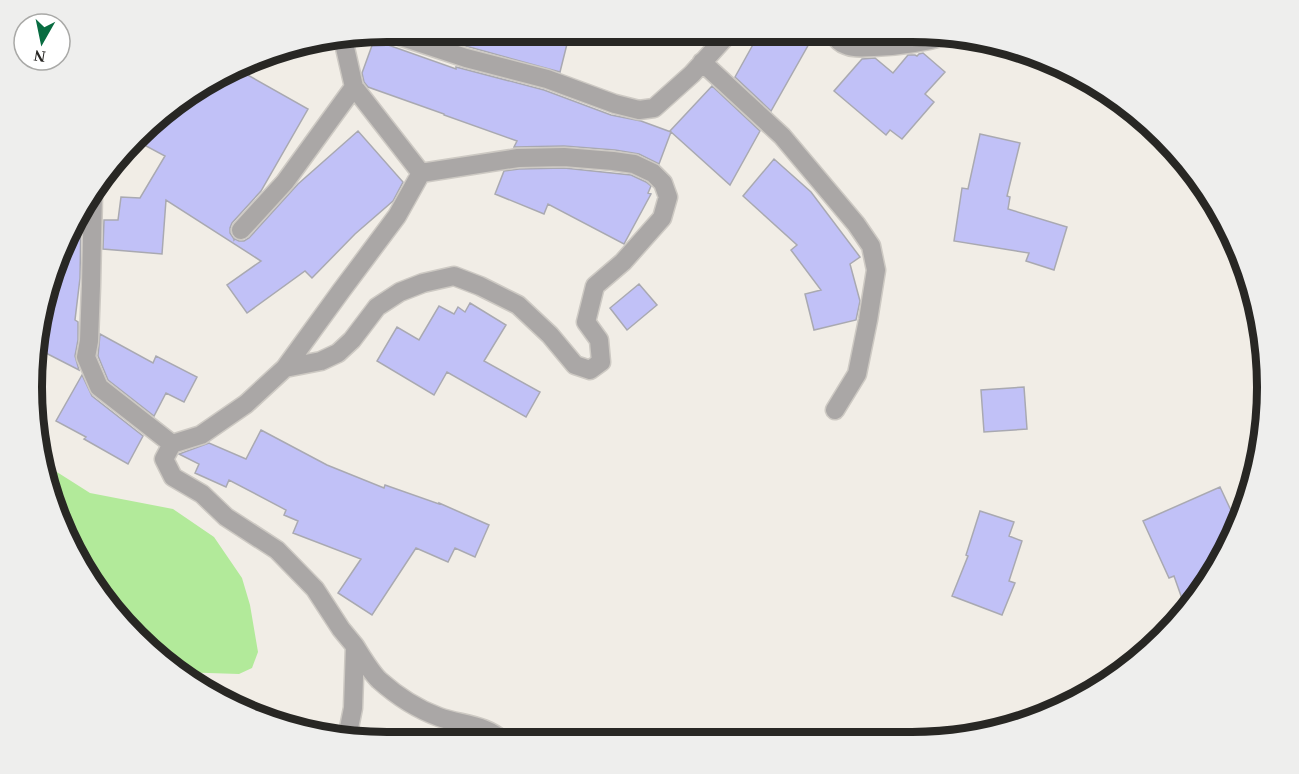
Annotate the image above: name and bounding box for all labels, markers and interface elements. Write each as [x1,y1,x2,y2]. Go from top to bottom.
north arrow [12,12,72,72]
text: N [32,47,47,66]

